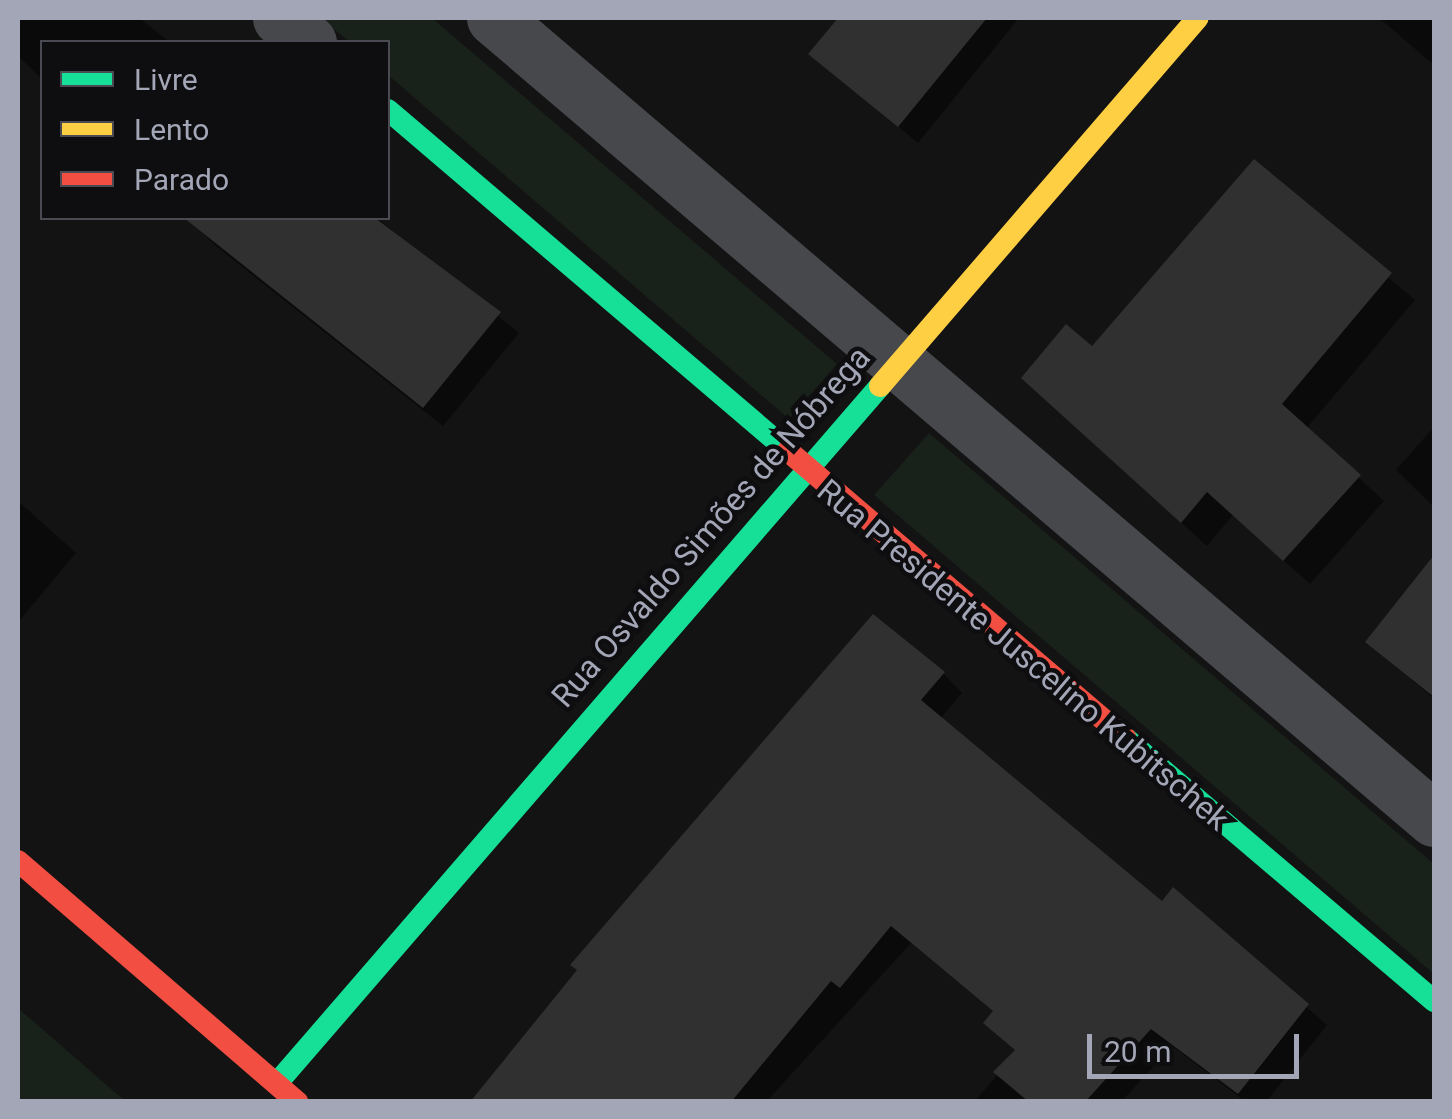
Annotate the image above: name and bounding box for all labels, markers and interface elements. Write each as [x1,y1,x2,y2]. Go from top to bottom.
legend [40,40,390,220]
text: Livre [134,62,198,97]
text: Lento [134,112,209,147]
text: Parado [134,162,229,197]
street label: Rua Osvaldo Simões de Nóbrega [544,339,878,715]
street label: Rua Presidente Juscelino Kubitschek [809,471,1237,839]
scale bar [1092,1014,1304,1076]
text: 20 m [1104,1034,1171,1069]

